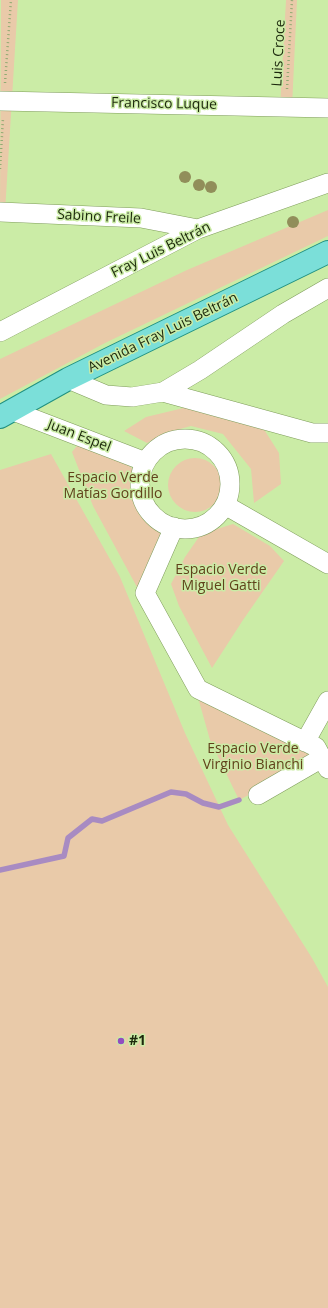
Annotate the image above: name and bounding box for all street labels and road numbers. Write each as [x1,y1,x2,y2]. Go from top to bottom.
street label: Luis Croce [269,19,289,87]
street label: Francisco Luque [111,95,217,113]
street label: Sabino Freile [57,206,141,228]
street label: Fray Luis Beltrán [108,219,214,281]
street label: Avenida Fray Luis Beltrán [85,289,241,377]
street label: Juan Espel [45,416,113,456]

